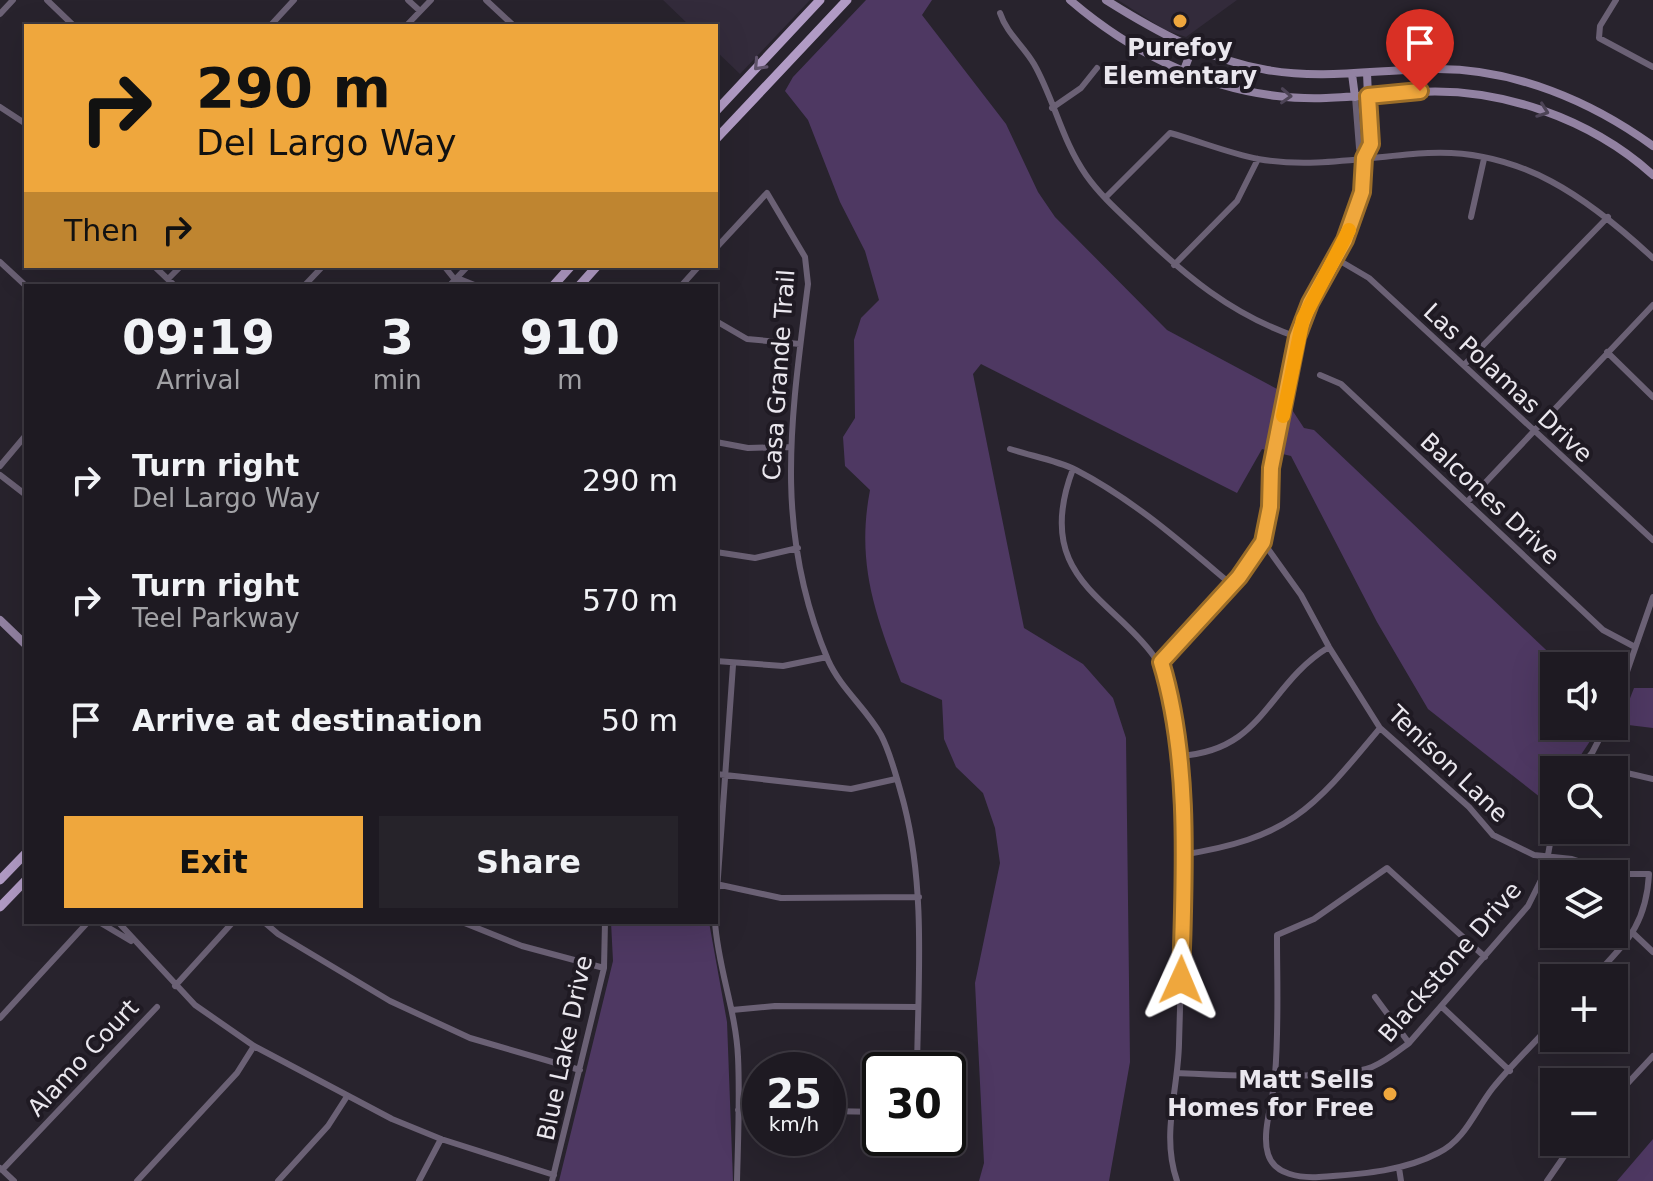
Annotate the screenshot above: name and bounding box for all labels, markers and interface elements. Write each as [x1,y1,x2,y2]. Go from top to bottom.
pin [1386,9,1454,91]
marker: Purefoy Elementary [1171,12,1189,30]
icon: arrive [1398,21,1442,65]
place label: Purefoy Elementary [1103,34,1258,90]
text: 290 m [196,55,391,120]
icon: right [64,56,168,160]
one-way arrow [754,56,769,70]
one-way arrow [1280,87,1293,104]
one-way arrow [1535,101,1549,118]
text: Del Largo Way [196,122,457,163]
icon: right [155,208,199,252]
text: Then [64,213,139,248]
street label: Casa Grande Trail [758,269,800,481]
street label: Las Polamas Drive [1418,298,1598,468]
text: 09:19 [122,309,275,365]
text: 3 [381,309,414,365]
text: 910 [520,309,620,365]
text: Arrival [156,365,241,395]
text: min [373,365,422,395]
text: m [557,365,583,395]
street label: Balcones Drive [1415,427,1565,571]
text: Turn right [132,448,299,483]
icon: right [64,458,108,502]
text: 290 m [582,463,678,498]
text: Del Largo Way [132,483,320,513]
text: Turn right [132,568,299,603]
icon: right [64,578,108,622]
text: 570 m [582,583,678,618]
text: Teel Parkway [132,603,300,633]
map controls [1540,652,1628,1156]
button: sound [1540,652,1628,740]
icon: arrive [64,698,108,742]
street label: Tenison Lane [1382,699,1514,828]
text: Arrive at destination [132,703,483,738]
text: 50 m [601,703,678,738]
button: search [1540,756,1628,844]
button: Exit [64,816,363,908]
button: Share [379,816,678,908]
button: layers [1540,860,1628,948]
street label: Blackstone Drive [1373,876,1527,1048]
position arrow [1139,938,1223,1022]
street label: Blue Lake Drive [532,953,598,1143]
button: + [1540,964,1628,1052]
street label: Alamo Court [22,994,144,1122]
speed limit sign: 30 [862,1052,966,1156]
place label: Matt Sells Homes for Free [1167,1066,1374,1122]
button: − [1540,1068,1628,1156]
text: 25 [766,1071,822,1117]
marker: Matt Sells Homes for Free [1381,1085,1399,1103]
text: km/h [769,1112,819,1136]

